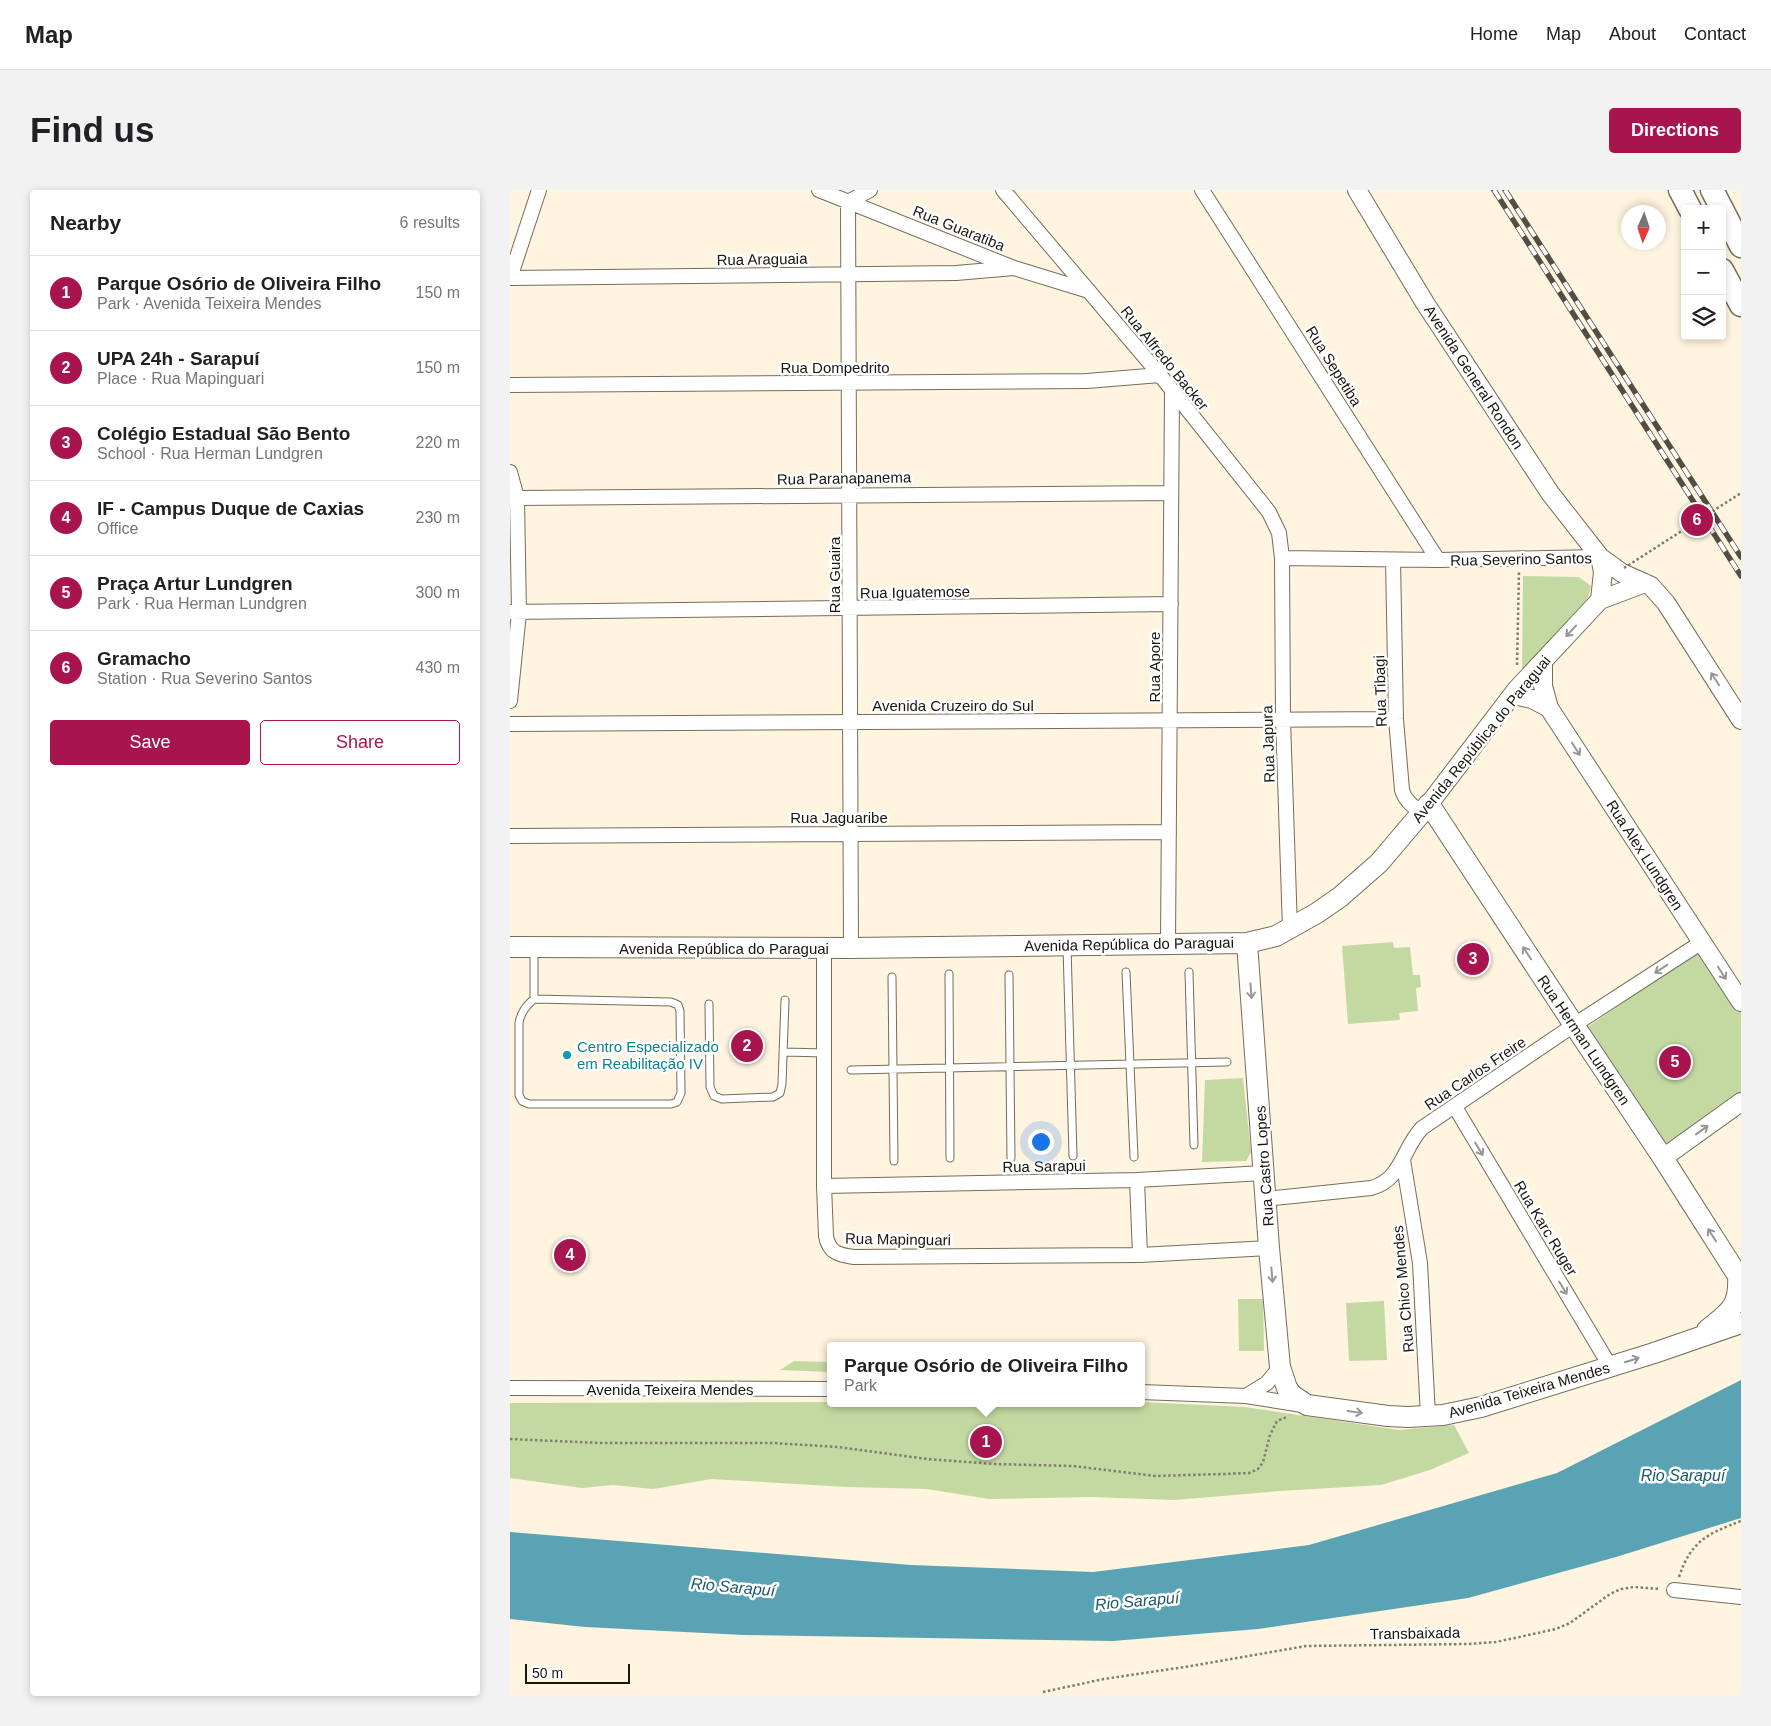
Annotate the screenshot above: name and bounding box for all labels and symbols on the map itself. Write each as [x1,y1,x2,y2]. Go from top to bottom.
street label: Rua Guaratiba [911,202,1008,254]
north arrow [1621,205,1666,250]
street label: Rua Araguaia [716,250,808,268]
street label: Rua Alfredo Backer [1118,302,1212,414]
street label: Avenida General Rondon [1421,302,1527,452]
street label: Rua Sepetiba [1303,323,1366,410]
street label: Rua Dompedrito [780,359,890,376]
street label: Rua Paranapanema [777,468,912,488]
pin: 6 [1681,501,1713,539]
street label: Rua Guaira [826,536,843,613]
street label: Rua Severino Santos [1450,549,1592,569]
street label: Rua Iguatemose [860,583,970,601]
one-way arrow [1565,624,1577,637]
street label: Rua Apore [1146,632,1163,702]
street label: Avenida República do Paraguai [1408,652,1554,826]
street label: Rua Tibagi [1370,655,1390,727]
one-way arrow [1709,673,1719,687]
street label: Avenida Cruzeiro do Sul [872,697,1034,714]
street label: Rua Japura [1258,704,1278,783]
one-way arrow [1570,742,1581,756]
street label: Rua Alex Lundgren [1603,797,1687,913]
street label: Rua Jaguaribe [790,809,888,826]
street label: Avenida República do Paraguai [1024,934,1234,954]
street label: Avenida República do Paraguai [619,940,829,957]
pin: 3 [1457,940,1489,978]
one-way arrow [1521,946,1532,960]
one-way arrow [1655,964,1669,974]
one-way arrow [1717,965,1727,979]
street label: Rua Herman Lundgren [1534,972,1634,1108]
one-way arrow [1246,983,1255,999]
pin: 2 [731,1027,763,1065]
street label: Rua Carlos Freire [1421,1033,1529,1113]
place label: Centro Especializado em Reabilitação IV [577,1038,719,1072]
pin: 5 [1659,1043,1691,1081]
marker: Centro Especializado em Reabilitação IV [561,1049,573,1061]
street label: Rua Castro Lopes [1251,1105,1277,1227]
one-way arrow [1695,1125,1709,1135]
your location [1028,1129,1054,1155]
one-way arrow [1475,1141,1485,1155]
street label: Rua Sarapui [1002,1157,1086,1175]
street label: Rua Karc Ruger [1511,1178,1581,1278]
street label: Rua Chico Mendes [1389,1225,1417,1353]
one-way arrow [1707,1228,1717,1242]
street label: Rua Mapinguari [845,1230,951,1248]
pin: 4 [554,1236,586,1274]
one-way arrow [1267,1267,1276,1283]
one-way arrow [1558,1281,1568,1295]
one-way arrow [1624,1354,1640,1364]
street label: Avenida Teixeira Mendes [1446,1359,1612,1421]
street label: Avenida Teixeira Mendes [586,1381,754,1398]
one-way arrow [1347,1407,1363,1417]
pin: 1 [970,1423,1002,1461]
water label: Rio Sarapuí [1641,1467,1727,1484]
water label: Rio Sarapuí [690,1575,777,1599]
water label: Rio Sarapuí [1094,1589,1181,1613]
street label: Transbaixada [1370,1624,1461,1642]
scale bar [525,1661,630,1684]

